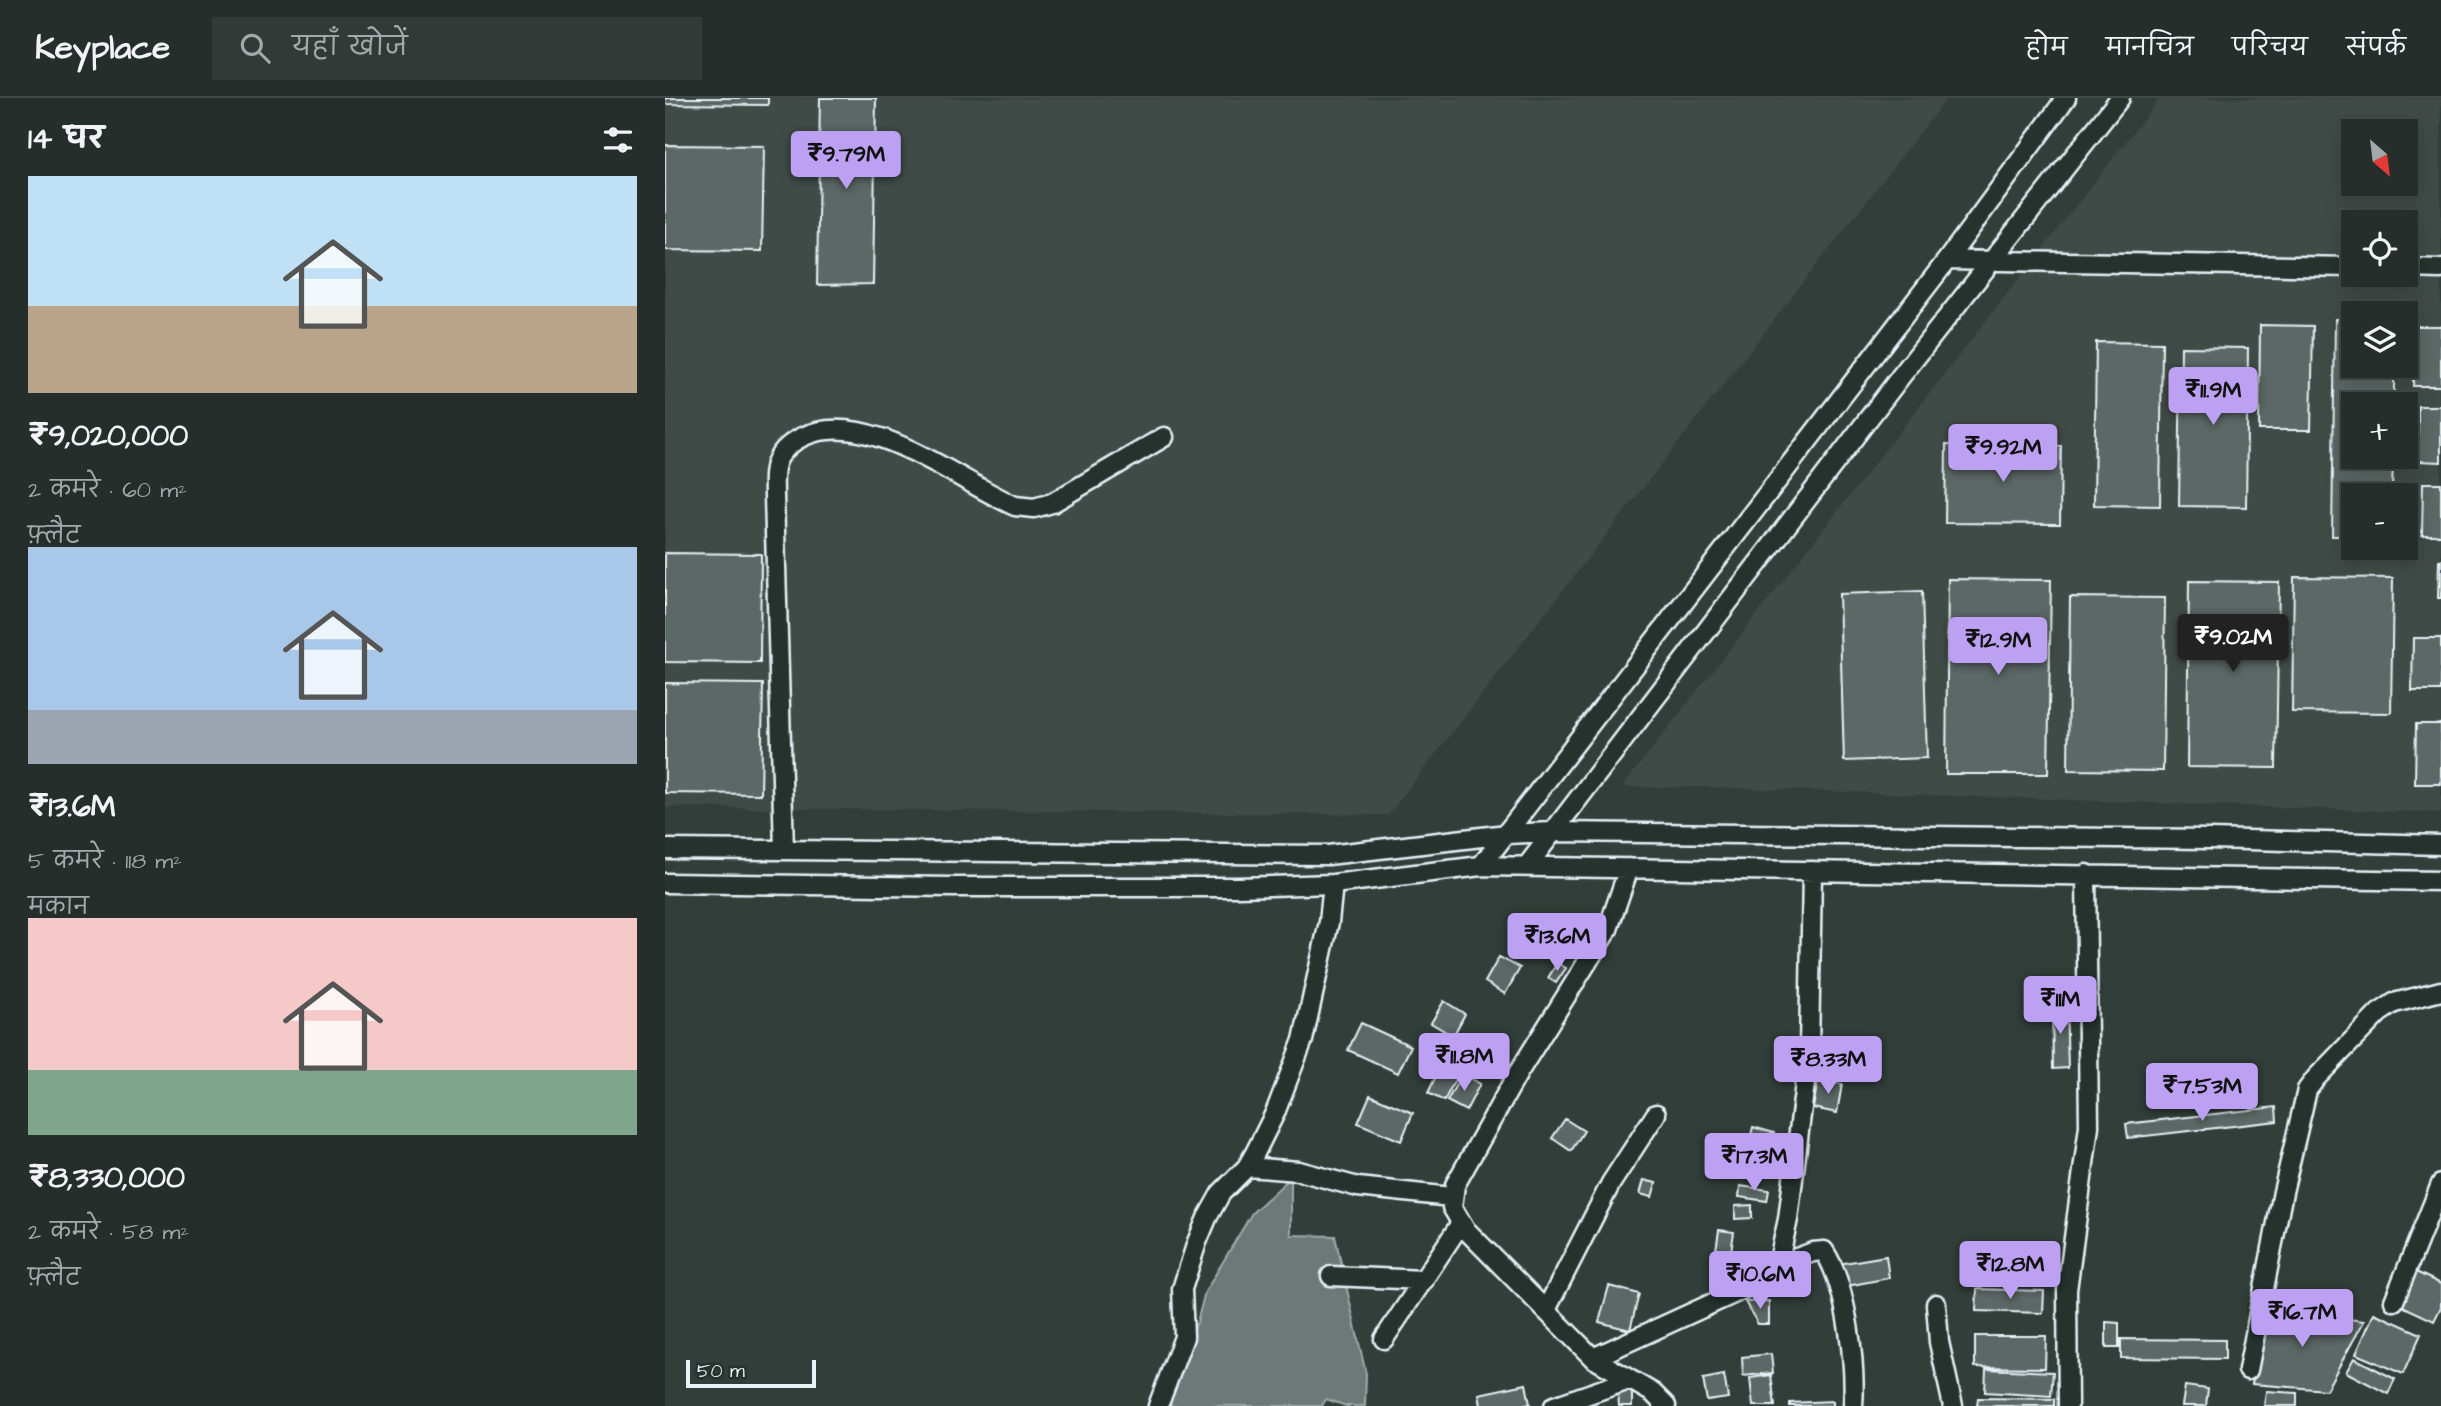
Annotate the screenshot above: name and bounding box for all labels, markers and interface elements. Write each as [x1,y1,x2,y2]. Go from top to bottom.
search box [212,17,702,80]
text: Keyplace [35,25,170,71]
icon: search [236,29,274,67]
text: यहाँ खोजें [292,29,408,65]
text: होम [2025,31,2068,65]
text: मानचित्र [2106,31,2194,65]
text: परिचय [2232,31,2308,65]
text: संपर्क [2346,31,2406,65]
text: 14 घर [28,118,104,160]
north arrow [2341,119,2419,196]
map controls [2341,119,2418,560]
icon: filters [599,121,637,159]
pin: ₹9.79M [789,132,903,191]
text: ₹9.79M [807,138,885,170]
button: locate [2341,210,2418,287]
icon: home [270,221,396,347]
button: layers [2341,301,2418,378]
pin: ₹11.9M [2156,368,2270,427]
text: ₹11.9M [2184,374,2242,406]
button: + [2341,392,2418,469]
text: ₹9,020,000 [28,415,188,457]
pin: ₹9.92M [1946,424,2060,484]
text: ₹9.92M [1964,431,2042,463]
text: 2 कमरे · 60 m² [28,474,187,506]
button: − [2341,483,2418,560]
text: फ़्लैट [28,520,80,552]
icon: home [270,592,396,718]
pin: ₹9.02M [2176,614,2290,674]
pin: ₹12.9M [1941,618,2055,677]
text: ₹9.02M [2194,621,2272,653]
text: ₹12.9M [1964,624,2032,656]
text: ₹13.6M [28,786,116,828]
text: 5 कमरे · 118 m² [28,845,182,877]
text: मकान [28,891,89,923]
pin: ₹13.6M [1500,914,1614,973]
text: ₹13.6M [1523,920,1591,952]
icon: home [270,963,396,1089]
pin: ₹11M [2019,976,2101,1036]
text: ₹11M [2040,983,2080,1015]
pin: ₹11.8M [1407,1034,1521,1093]
pin: ₹8.33M [1771,1037,1885,1096]
text: ₹11.8M [1435,1040,1493,1072]
text: ₹8.33M [1790,1043,1866,1075]
pin: ₹7.53M [2145,1063,2259,1123]
text: ₹7.53M [2162,1070,2242,1102]
pin: ₹17.3M [1697,1134,1811,1193]
text: ₹17.3M [1721,1140,1787,1172]
text: ₹8,330,000 [28,1157,185,1199]
text: 2 कमरे · 58 m² [28,1216,189,1248]
pin: ₹12.8M [1953,1242,2067,1301]
text: ₹12.8M [1975,1248,2045,1280]
pin: ₹10.6M [1703,1252,1817,1311]
text: ₹10.6M [1725,1258,1795,1290]
text: फ़्लैट [28,1262,80,1294]
pin: ₹16.7M [2245,1290,2359,1349]
text: ₹16.7M [2267,1296,2337,1328]
scale bar [686,1357,815,1389]
text: 50 m [697,1358,745,1385]

